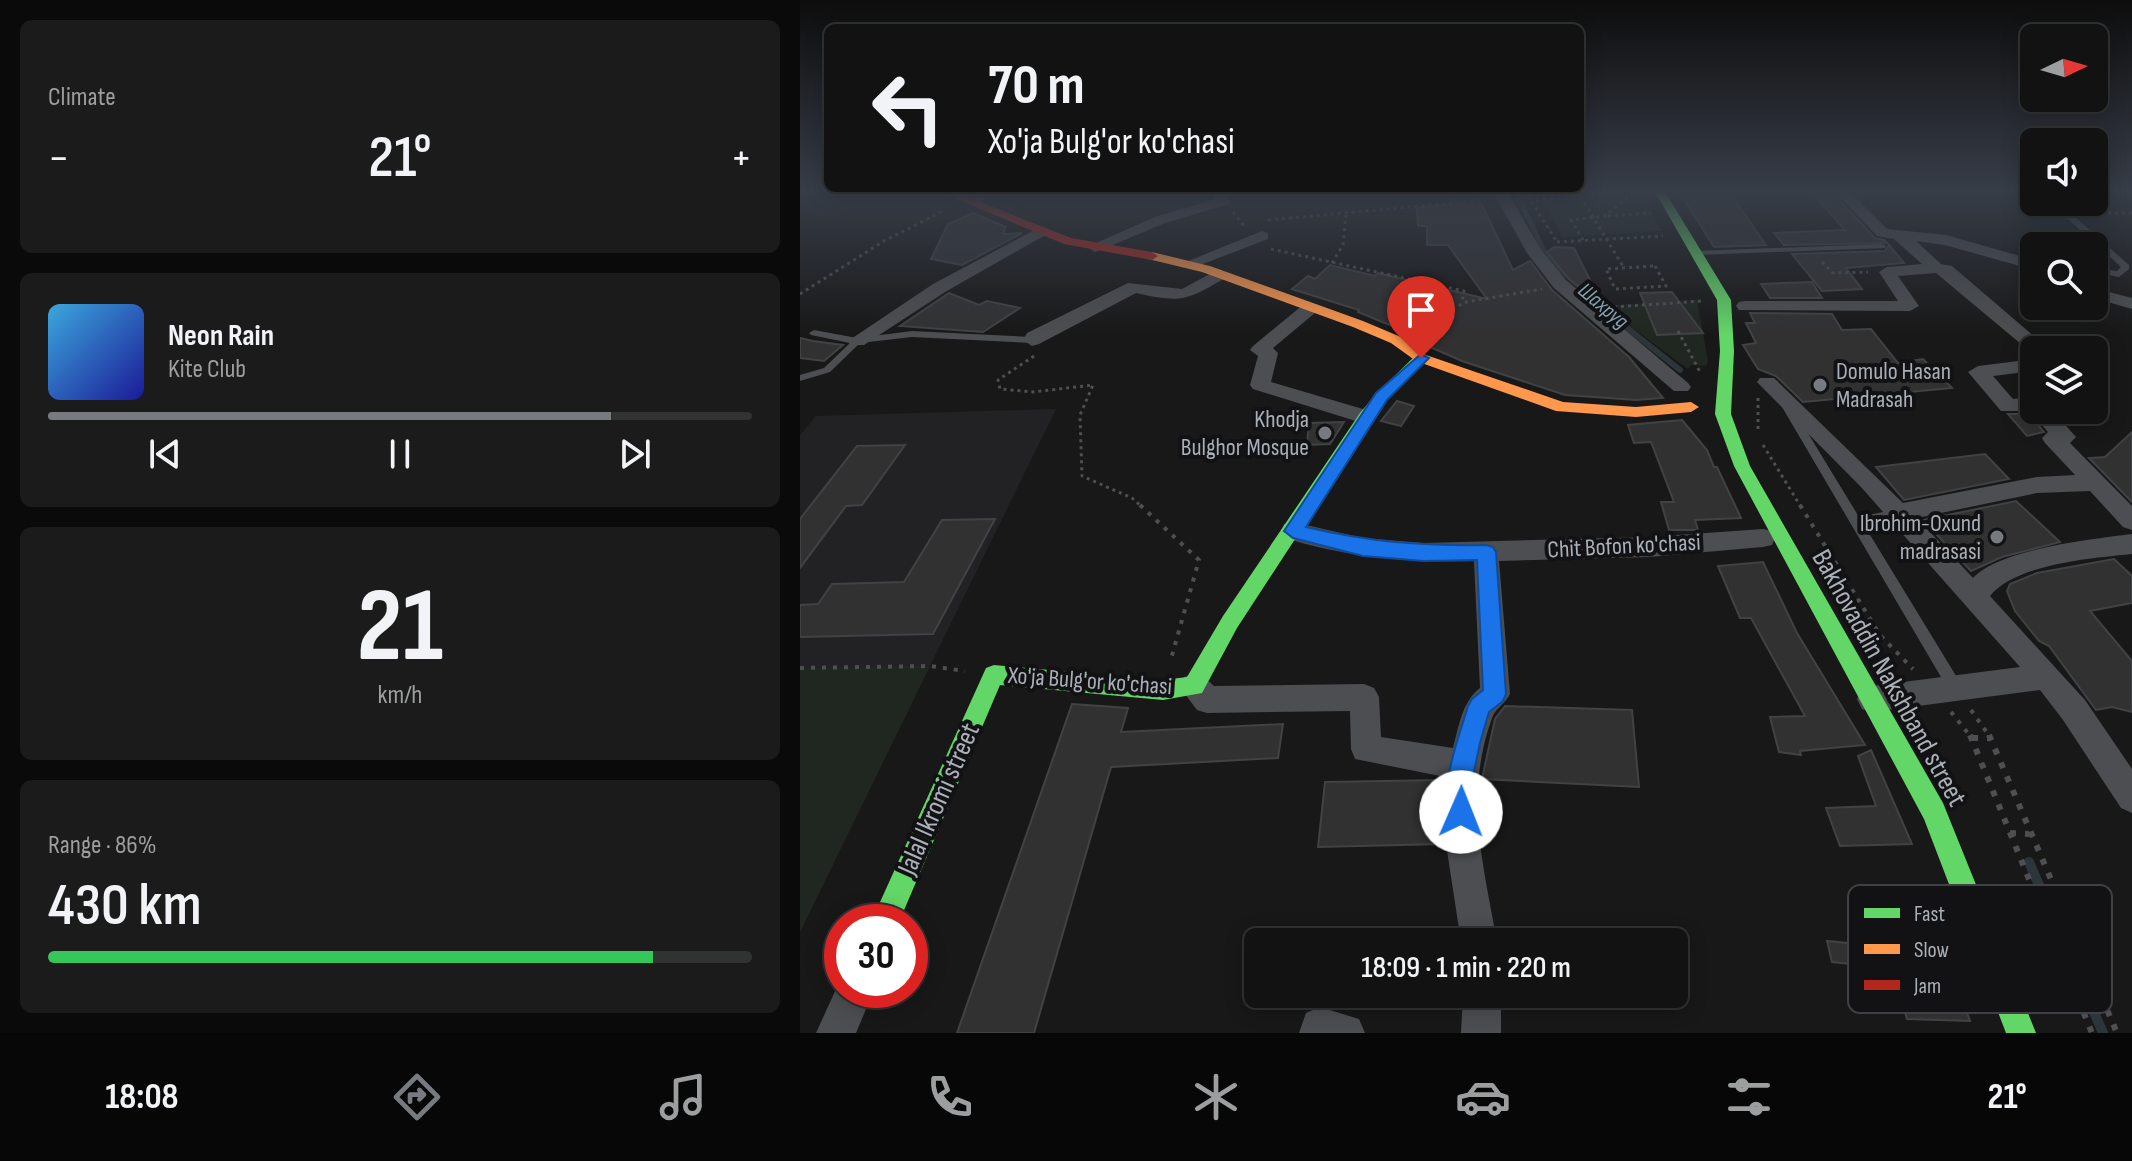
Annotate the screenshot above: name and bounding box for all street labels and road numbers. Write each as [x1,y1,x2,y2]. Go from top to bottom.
street label: Chit Bofon ko'chasi [1547,528,1701,564]
street label: Bakhovaddin Nakshband street [1805,544,1973,812]
street label: Xo'ja Bulg'or ko'chasi [1006,661,1173,701]
street label: Jalal Ikromi street [890,718,987,881]

